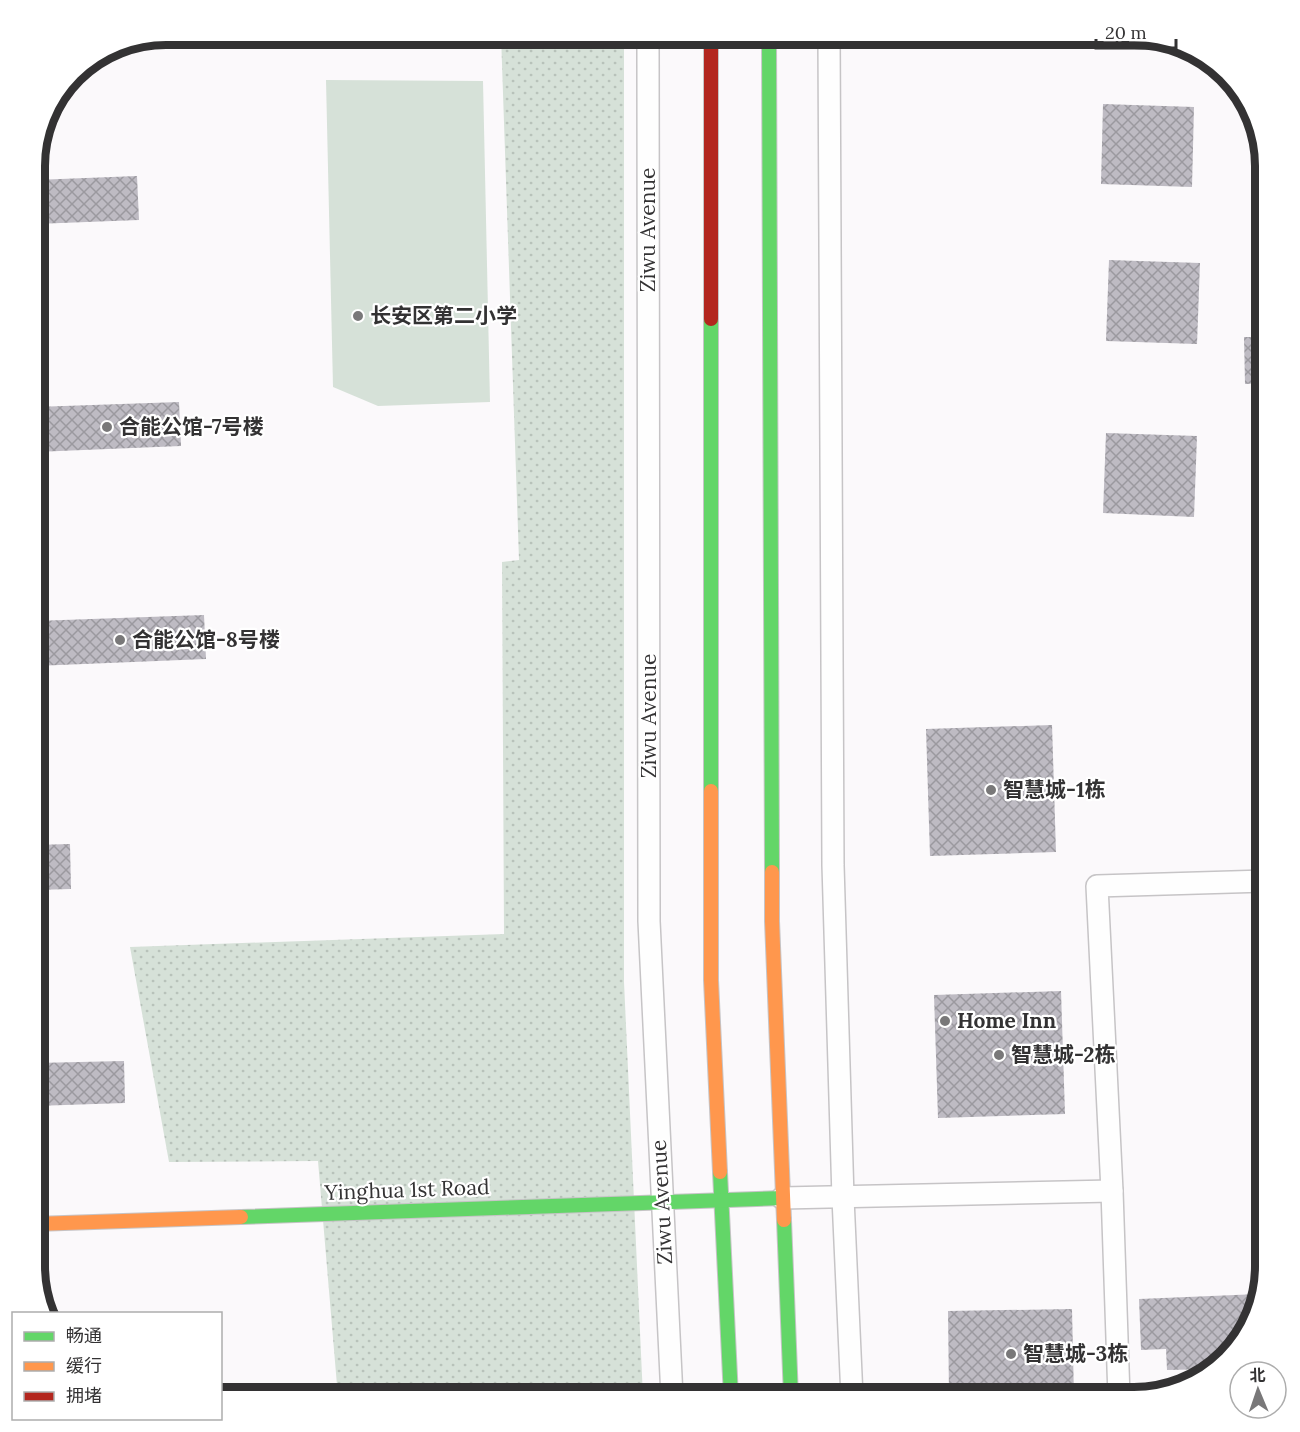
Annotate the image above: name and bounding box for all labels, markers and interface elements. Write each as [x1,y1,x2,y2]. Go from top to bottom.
scale bar [1096,12,1176,50]
text: 20 m [1105,21,1147,44]
street label: Ziwu Avenue [634,168,661,292]
place label: 长安区第二小学 [370,302,517,329]
marker: 长安区第二小学 [351,309,365,323]
place label: 合能公馆-7号楼 [119,413,264,440]
marker: 合能公馆-7号楼 [100,420,114,434]
place label: 合能公馆-8号楼 [132,626,280,653]
marker: 合能公馆-8号楼 [113,633,127,647]
street label: Ziwu Avenue [635,654,662,778]
place label: 智慧城-1栋 [1003,776,1105,803]
marker: 智慧城-1栋 [984,783,998,797]
place label: Home Inn [957,1007,1056,1034]
marker: Home Inn [938,1014,952,1028]
place label: 智慧城-2栋 [1011,1041,1115,1068]
marker: 智慧城-2栋 [992,1048,1006,1062]
street label: Ziwu Avenue [645,1139,678,1265]
street label: Yinghua 1st Road [323,1173,490,1206]
legend [12,1312,222,1420]
text: 畅通 [66,1324,102,1347]
place label: 智慧城-3栋 [1023,1340,1128,1367]
marker: 智慧城-3栋 [1004,1347,1018,1361]
text: 缓行 [66,1354,102,1377]
north arrow [1228,1360,1288,1420]
text: 北 [1249,1365,1266,1385]
text: 拥堵 [66,1384,102,1407]

